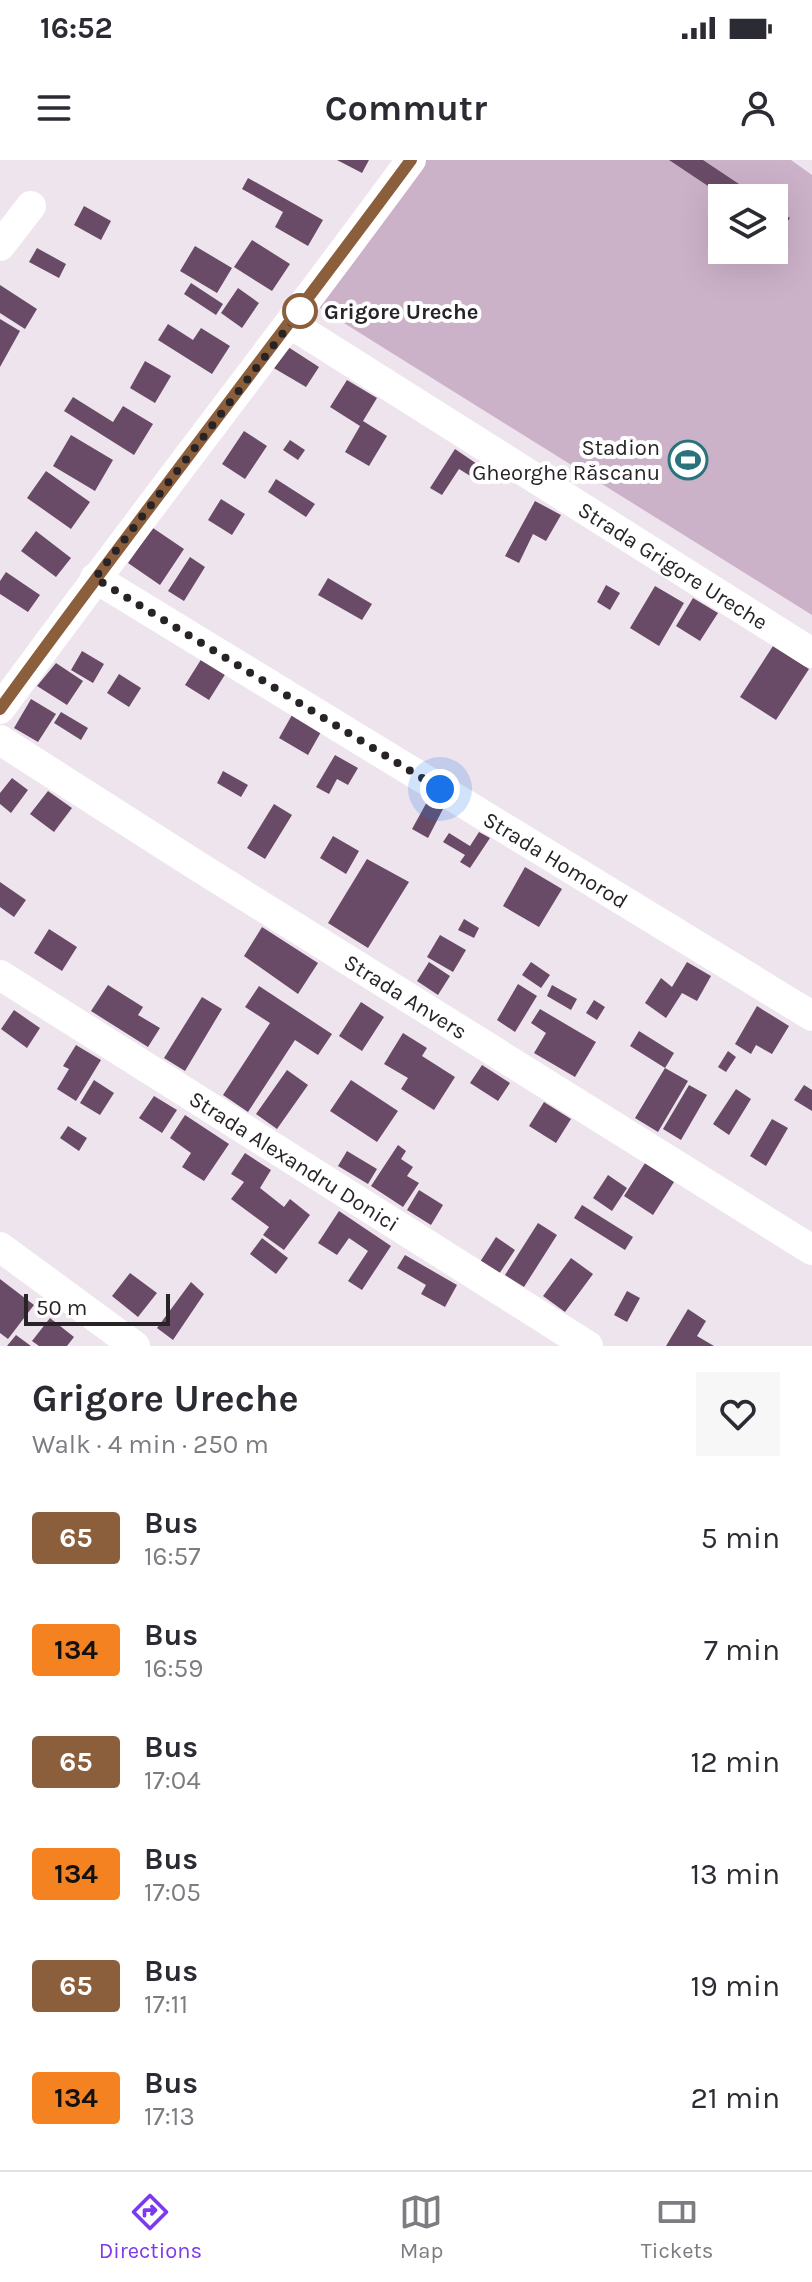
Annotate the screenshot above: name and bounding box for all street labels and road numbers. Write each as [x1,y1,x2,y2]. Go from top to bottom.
street label: Strada Grigore Ureche [573,497,772,636]
street label: Strada Homorod [478,806,632,914]
street label: Strada Anvers [339,949,472,1045]
street label: Strada Alexandru Donici [184,1086,403,1237]

